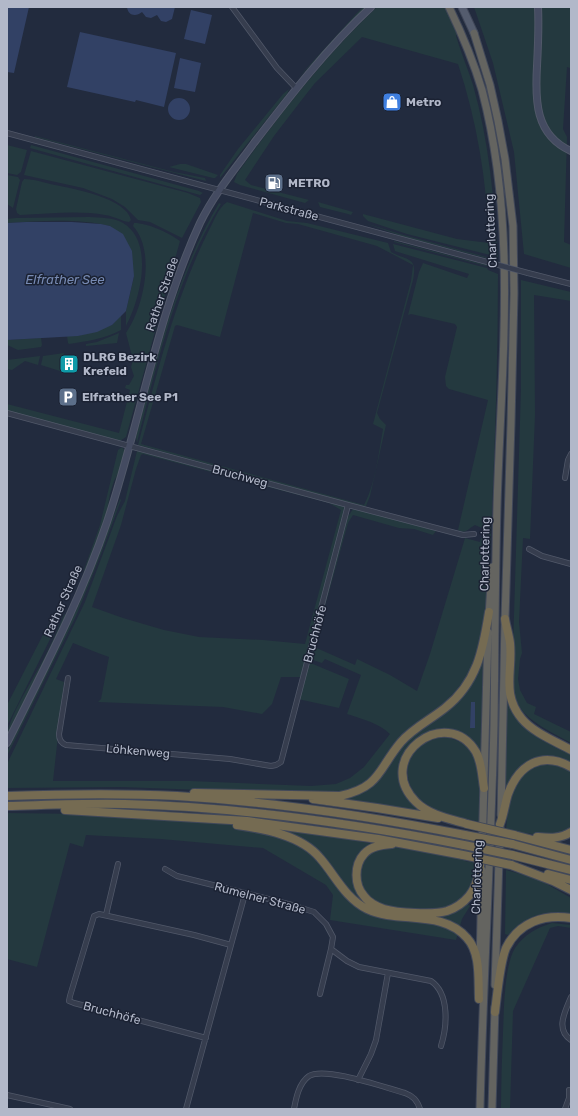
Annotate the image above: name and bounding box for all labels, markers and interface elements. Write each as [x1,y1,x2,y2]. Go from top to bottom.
shop icon: Metro [381,91,403,113]
place label: Metro [406,95,441,109]
fuel station icon: METRO [263,172,285,194]
place label: METRO [288,176,330,190]
street label: Parkstraße [258,194,320,224]
street label: Charlottering [482,194,500,268]
street label: Rather Straße [143,255,181,333]
water label: Elfrather See [25,272,105,287]
place label: DLRG Bezirk Krefeld [83,350,156,378]
building icon: DLRG Bezirk Krefeld [58,353,80,375]
parking icon: Elfrather See P1 [57,386,79,408]
place label: Elfrather See P1 [82,390,178,404]
street label: Bruchweg [211,462,269,490]
street label: Charlottering [477,517,493,591]
street label: Rather Straße [41,563,85,639]
street label: Bruchhöfe [301,603,329,664]
street label: Löhkenweg [106,741,170,761]
street label: Charlottering [469,840,485,914]
street label: Rumelner Straße [213,879,307,917]
street label: Bruchhöfe [82,999,143,1027]

